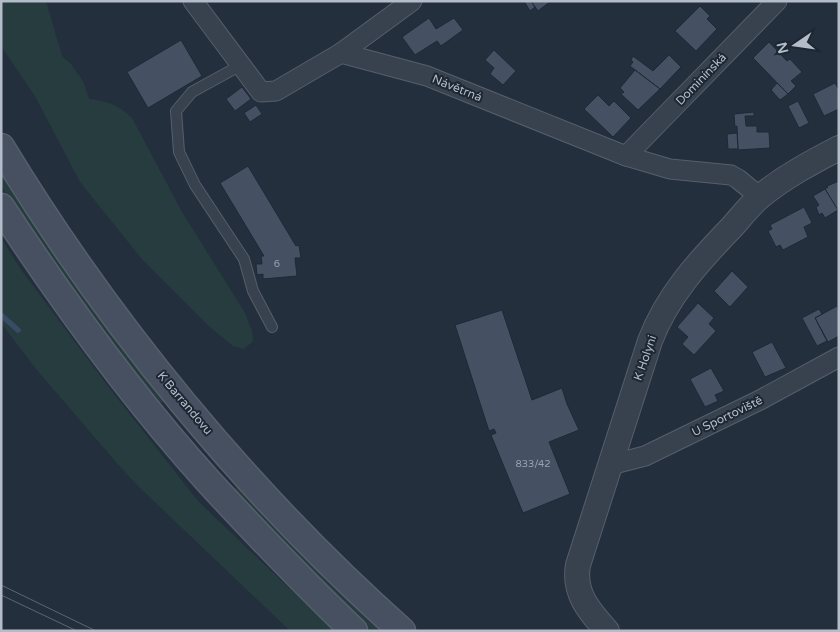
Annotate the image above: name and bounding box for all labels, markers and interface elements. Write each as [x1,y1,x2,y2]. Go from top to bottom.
north arrow [770,20,820,70]
text: N [773,40,792,55]
street label: Dominínská [673,50,729,108]
street label: Návětrná [430,72,484,104]
house number: 6 [274,258,280,270]
street label: K Holyni [631,333,659,383]
street label: K Barrandovu [155,369,215,437]
street label: U Sportoviště [689,393,765,439]
house number: 833/42 [515,458,551,470]

